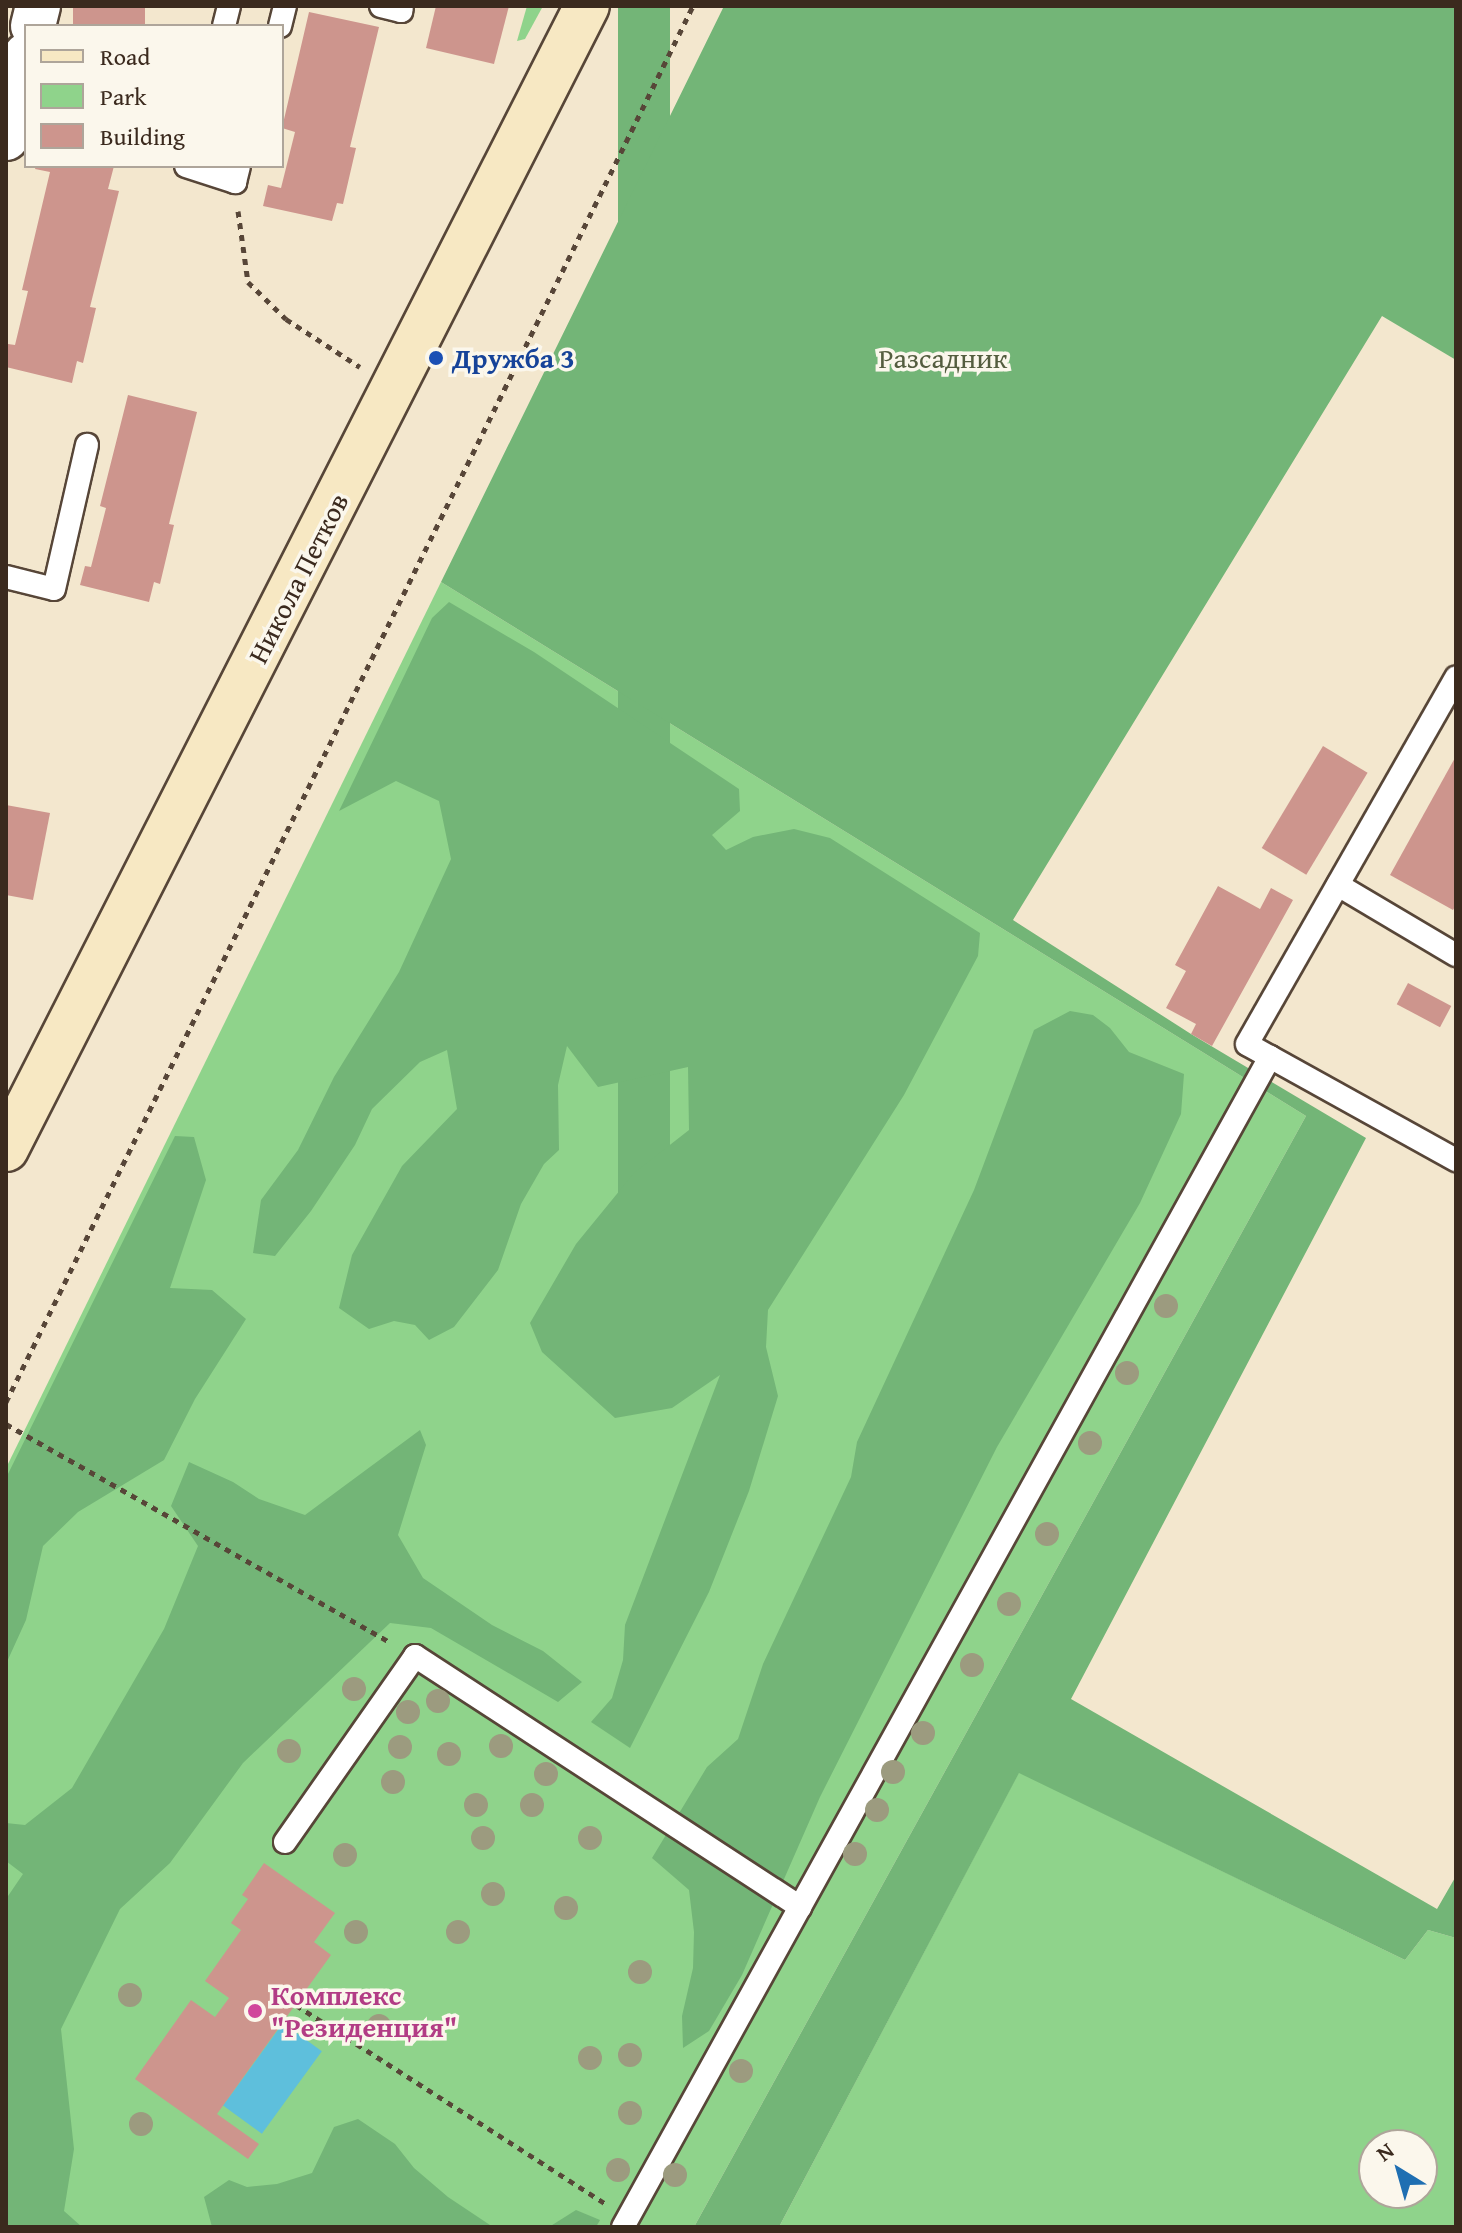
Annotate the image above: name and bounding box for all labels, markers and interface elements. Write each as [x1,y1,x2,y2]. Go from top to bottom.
legend [24,24,284,168]
text: Road [100,39,150,74]
text: Park [100,79,146,114]
text: Building [100,119,185,154]
place label: Дружба 3 [452,341,575,375]
park label: Разсадник [878,341,1008,375]
marker: Дружба 3 [427,349,445,367]
street label: Никола Петков [241,487,355,669]
place label: Комплекс "Резиденция" [271,1978,457,2044]
marker: Комплекс "Резиденция" [246,2002,264,2020]
north arrow [1358,2129,1438,2209]
text: N [1369,2134,1400,2169]

